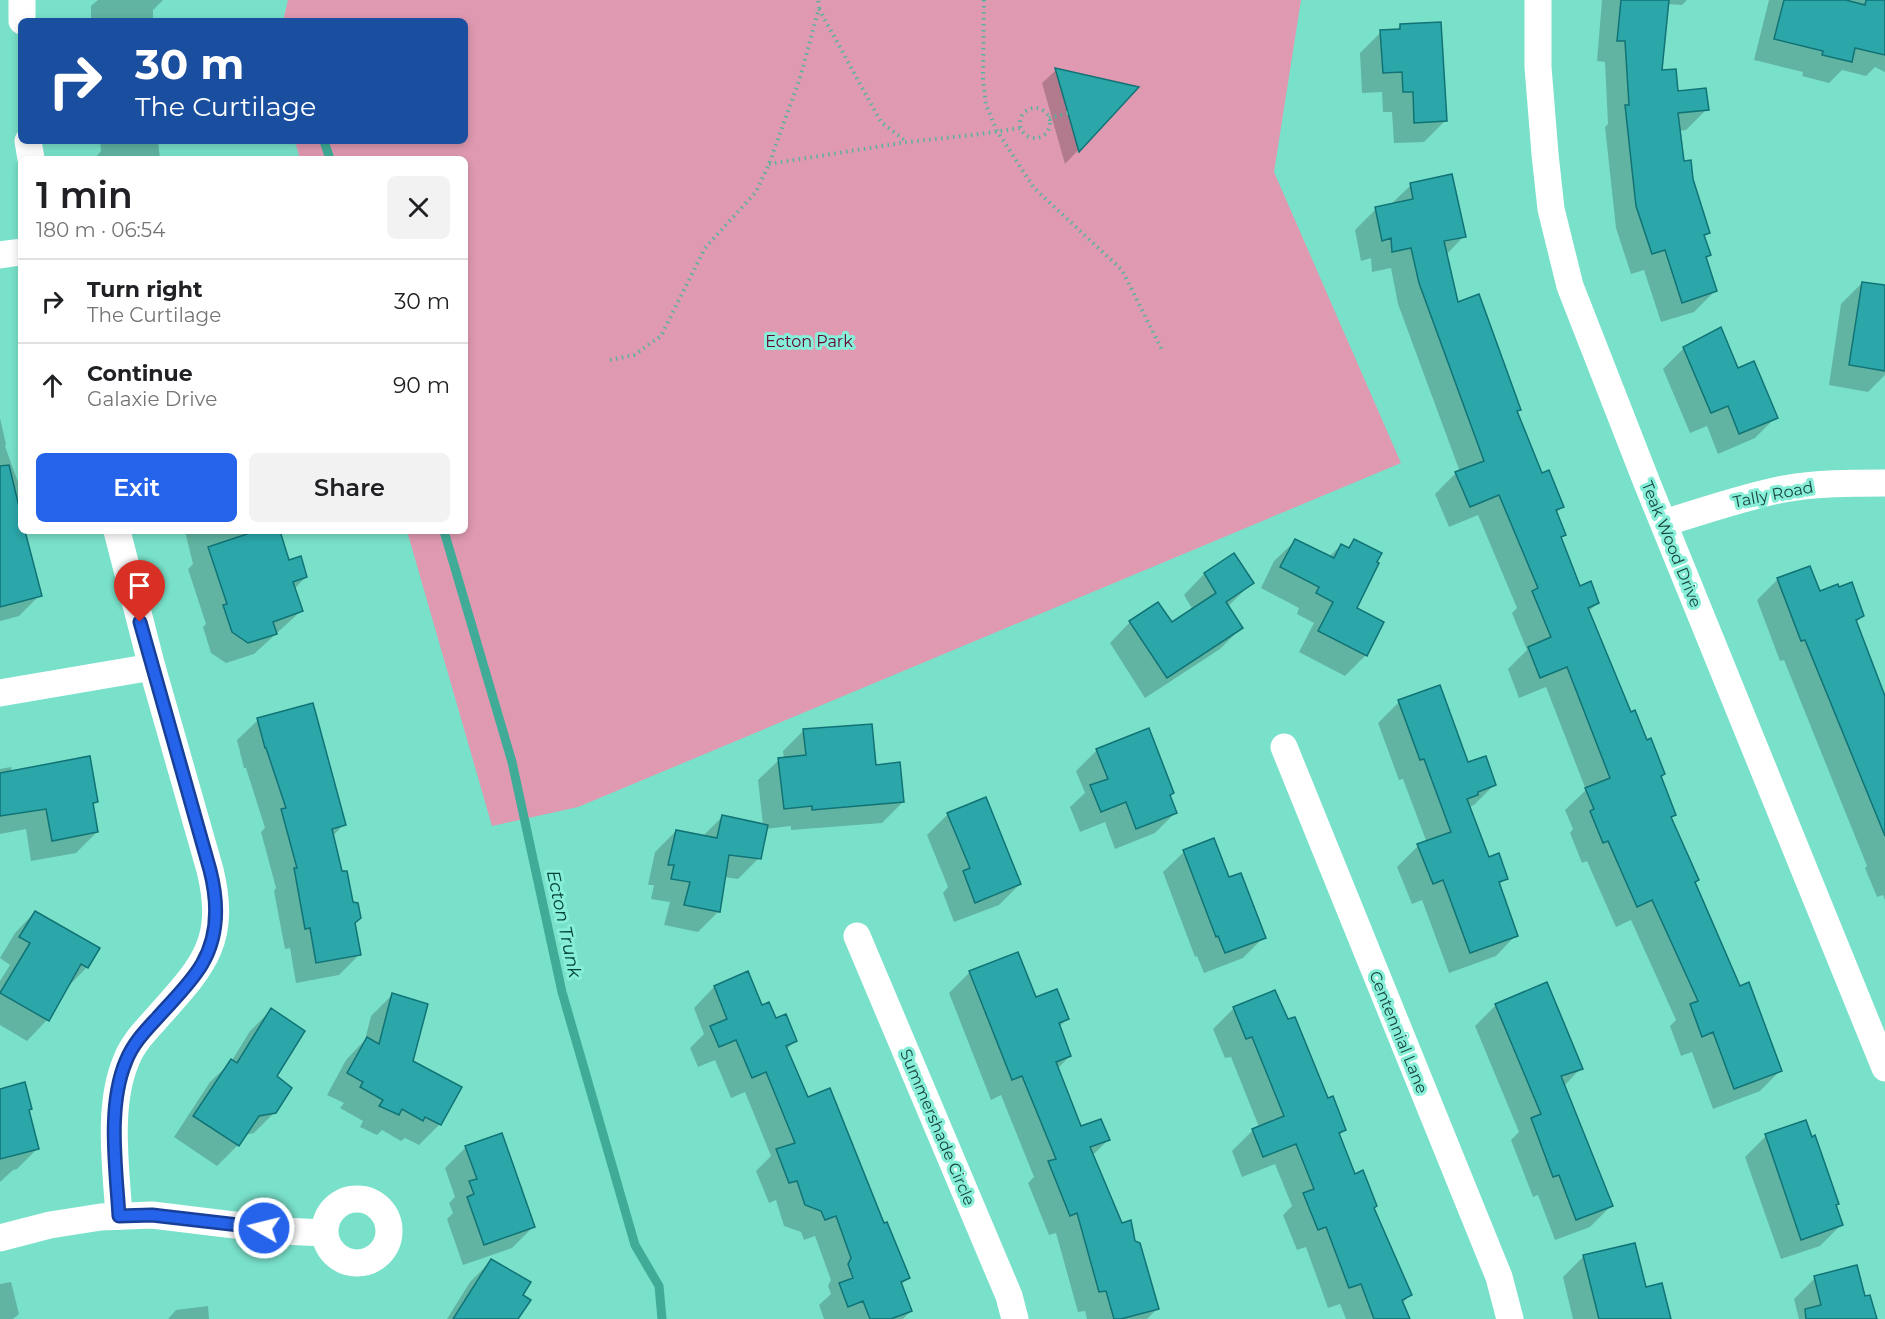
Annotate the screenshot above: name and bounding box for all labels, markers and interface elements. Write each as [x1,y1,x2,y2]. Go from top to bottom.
text: 30 m [135,38,244,90]
icon: right [36,42,114,120]
text: The Curtilage [135,90,316,123]
text: 1 min [36,173,133,217]
button: close [387,176,450,239]
text: 180 m · 06:54 [36,218,165,242]
text: Turn right [87,276,202,303]
icon: right [36,285,69,318]
text: 30 m [394,288,450,315]
text: The Curtilage [87,303,221,327]
park label: Ecton Park [765,332,853,351]
text: Continue [87,360,193,387]
icon: ahead [36,369,69,402]
text: 90 m [393,372,450,399]
text: Galaxie Drive [87,387,217,411]
button: Exit [36,453,237,522]
button: Share [249,453,450,522]
street label: Tally Road [1731,477,1815,512]
street label: Teak Wood Drive [1637,478,1706,610]
pin [114,560,165,622]
icon: arrive [123,569,156,602]
water label: Ecton Trunk [542,868,586,981]
street label: Centennial Lane [1365,968,1432,1096]
street label: Summershade Circle [896,1046,979,1208]
position arrow [232,1196,296,1260]

